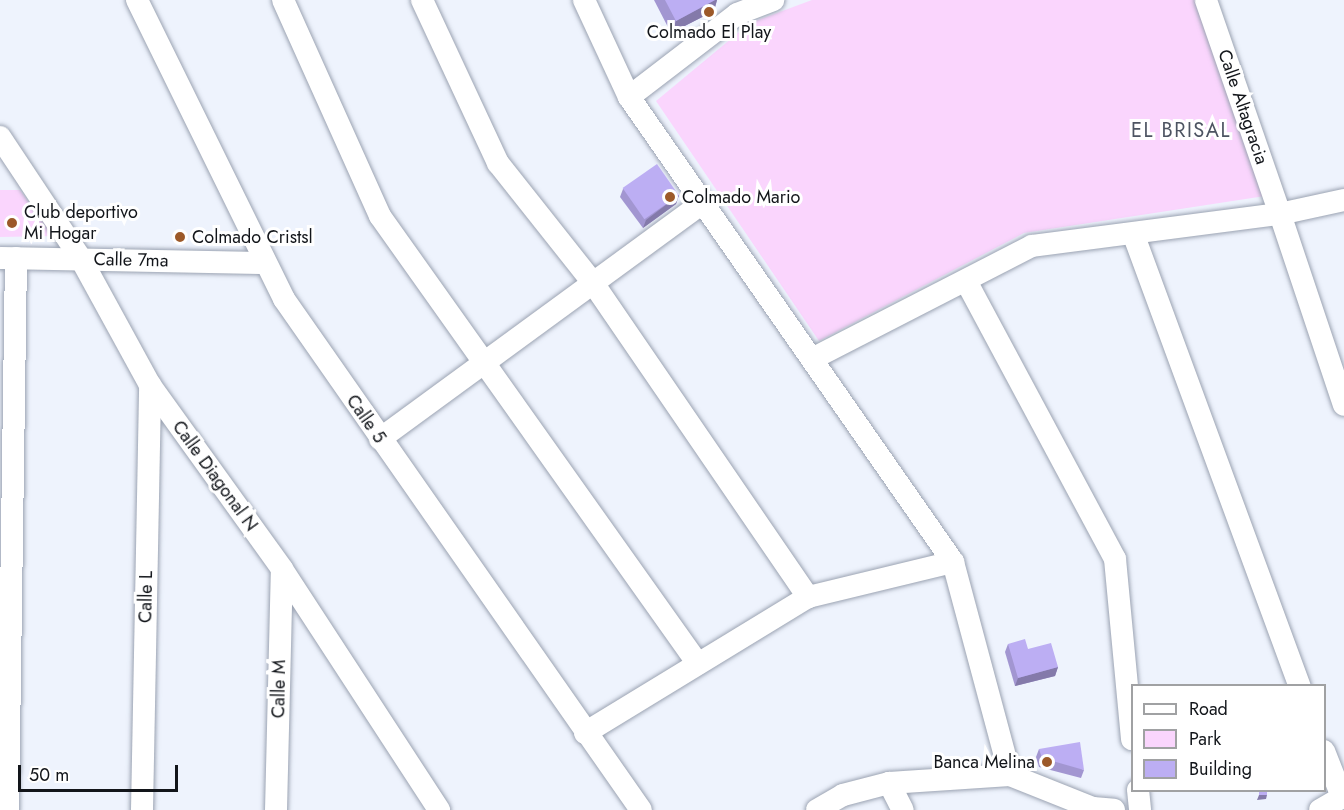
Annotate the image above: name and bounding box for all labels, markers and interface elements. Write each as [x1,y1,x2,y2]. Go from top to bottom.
marker: Colmado El Play [702,5,716,19]
place label: Colmado El Play [647,21,771,43]
street label: Calle Altagracia [1213,47,1273,167]
district label: EL BRISAL [1131,118,1231,142]
place label: Colmado Mario [682,186,800,208]
marker: Colmado Mario [663,190,677,204]
place label: Club deportivo Mi Hogar [24,202,138,244]
marker: Club deportivo Mi Hogar [5,216,19,230]
place label: Colmado Cristsl [192,226,313,248]
marker: Colmado Cristsl [173,230,187,244]
street label: Calle 7ma [93,249,169,271]
street label: Calle 5 [342,391,390,447]
street label: Calle Diagonal N [168,417,262,535]
street label: Calle L [135,571,157,623]
street label: Calle M [268,660,290,718]
legend [1131,684,1326,792]
text: Road [1189,696,1228,722]
text: Park [1189,726,1221,752]
place label: Banca Melina [933,751,1035,773]
scale bar [21,753,182,791]
marker: Banca Melina [1040,755,1054,769]
text: Building [1189,756,1252,782]
text: 50 m [29,762,69,788]

